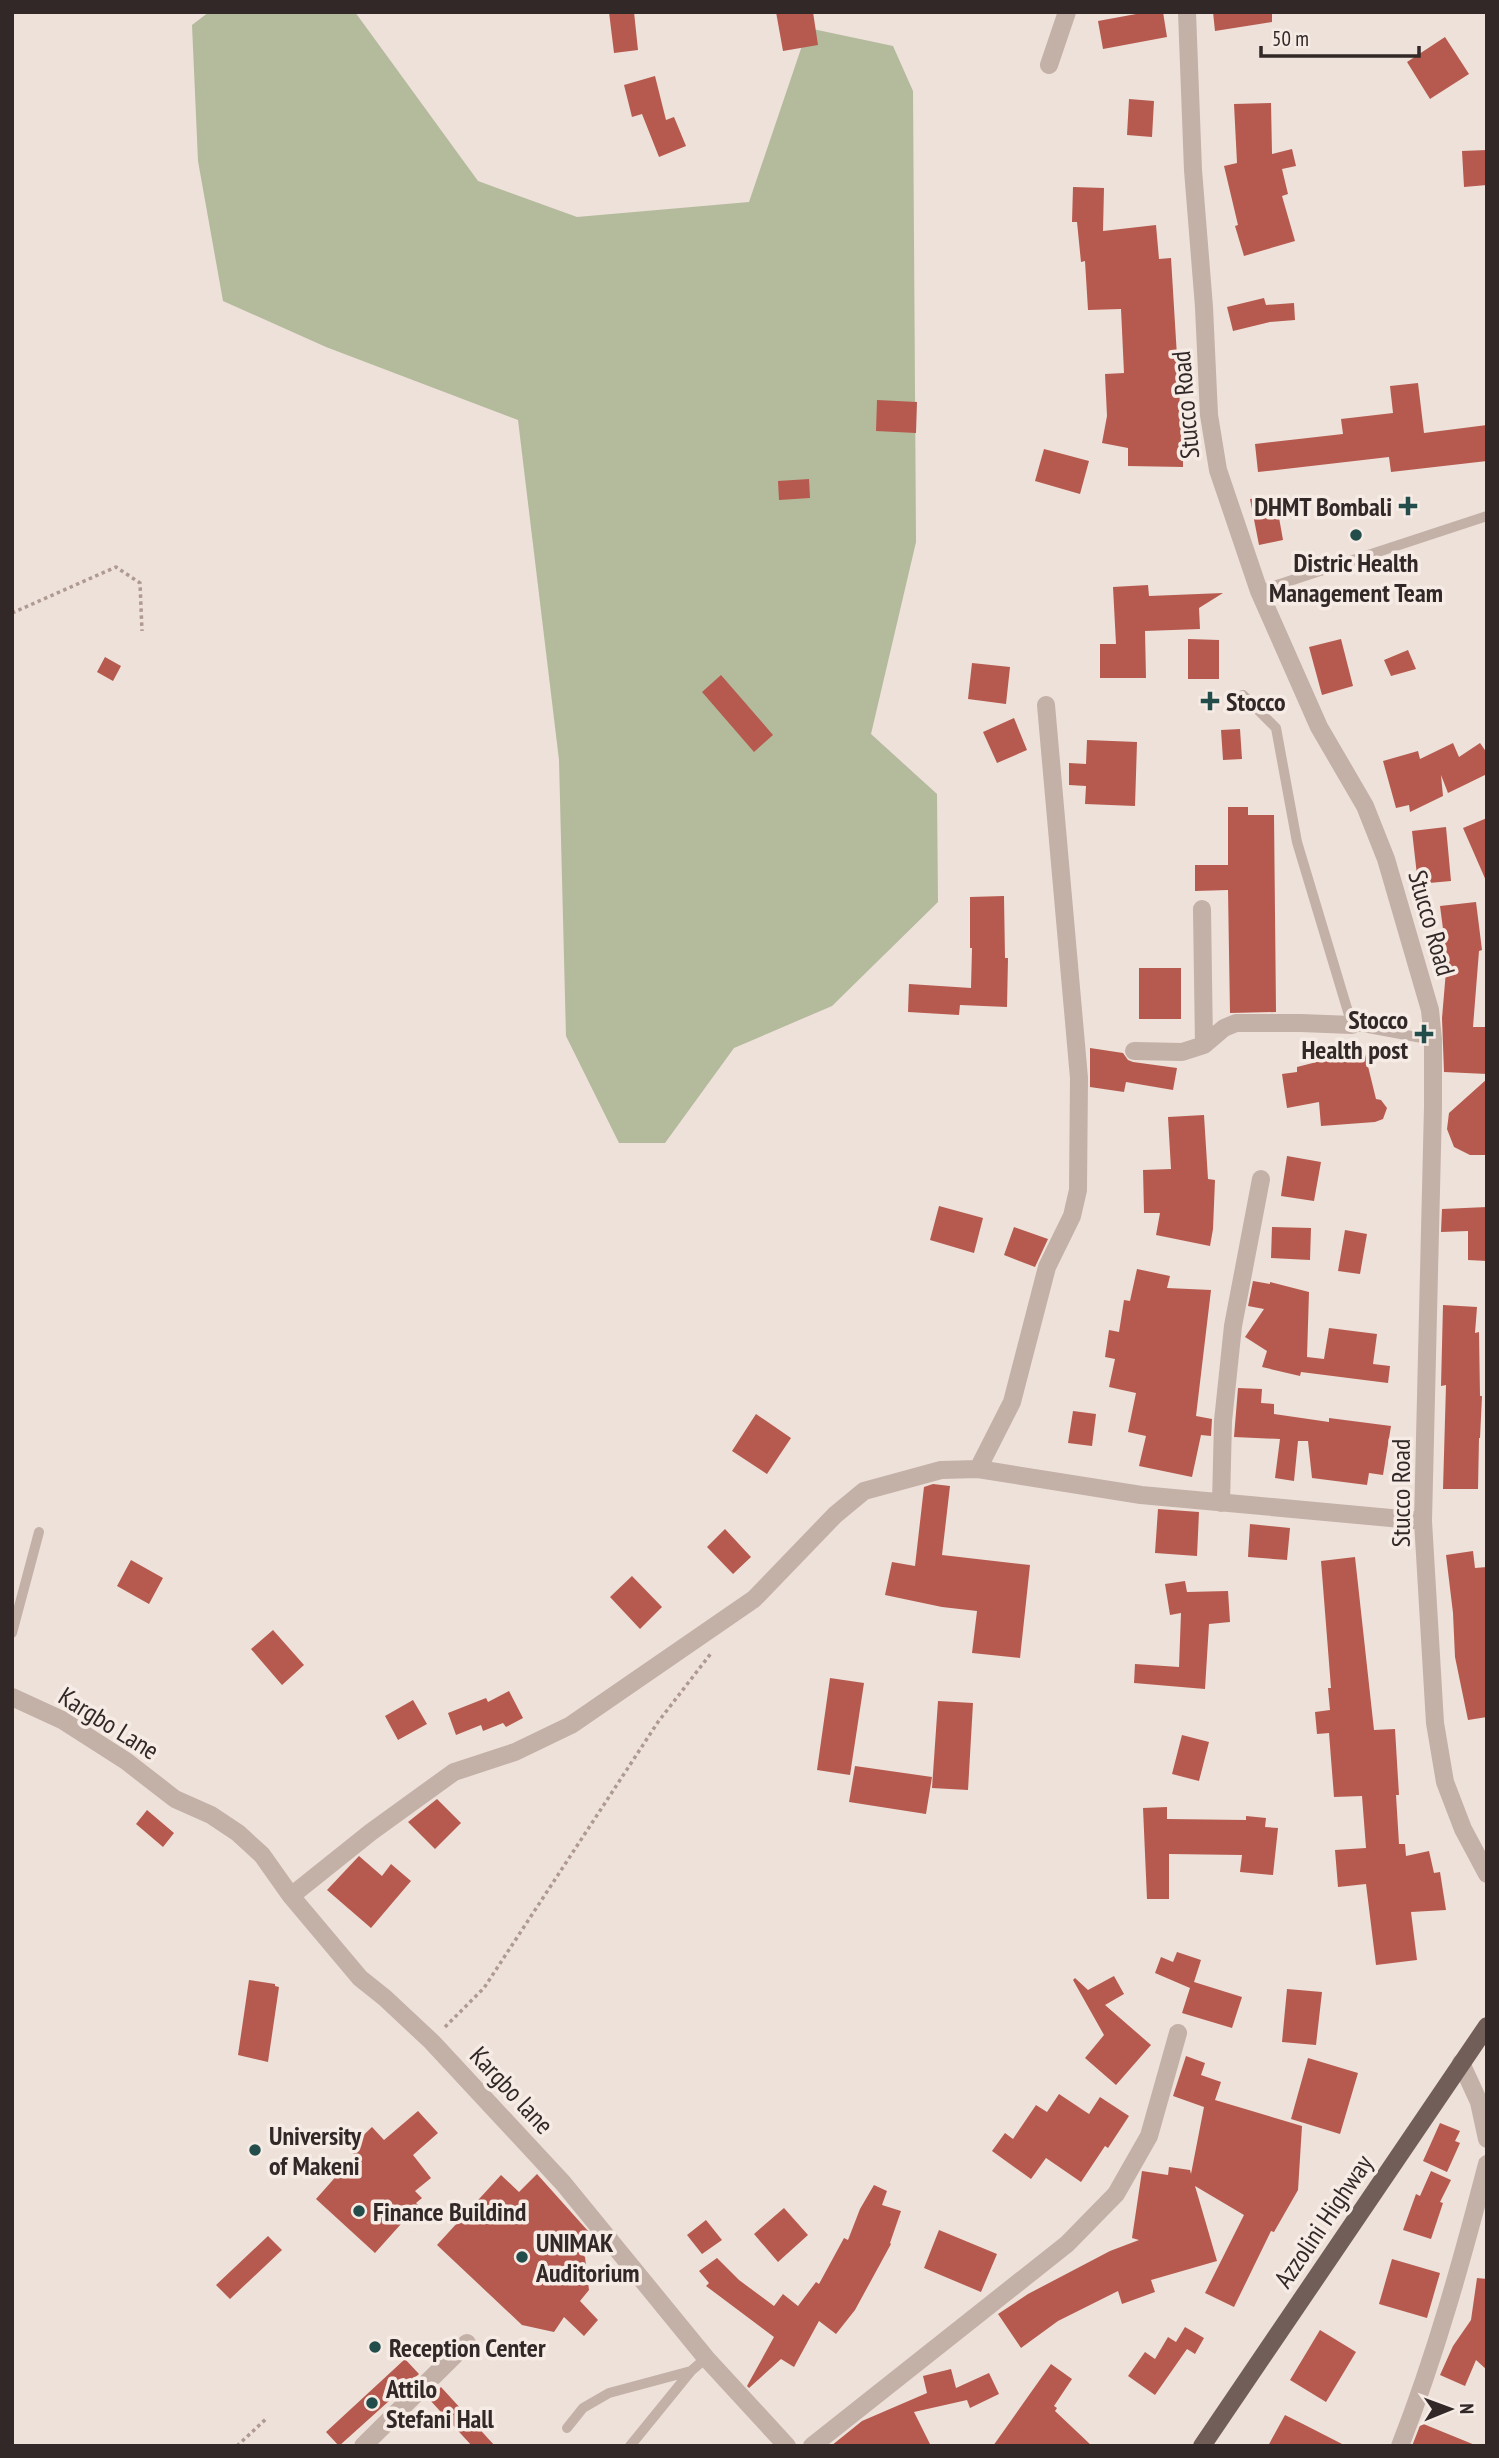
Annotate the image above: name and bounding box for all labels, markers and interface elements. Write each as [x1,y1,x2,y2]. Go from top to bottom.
scale bar [1261,14,1418,58]
text: 50 m [1272,25,1309,52]
street label: Stucco Road [1164,350,1206,460]
place label: DHMT Bombali [1254,490,1392,523]
marker: DHMT Bombali [1398,496,1418,516]
marker: Distric Health Management Team [1348,527,1364,543]
place label: Distric Health Management Team [1269,546,1443,609]
place label: Stocco [1226,685,1286,718]
marker: Stocco [1200,691,1220,711]
street label: Stucco Road [1401,866,1463,980]
place label: Stocco Health post [1302,1003,1408,1066]
marker: Stocco Health post [1414,1024,1434,1044]
street label: Stucco Road [1384,1439,1417,1547]
street label: Kargbo Lane [53,1679,165,1767]
street label: Kargbo lane [463,2039,561,2141]
place label: University of Makeni [269,2119,362,2182]
marker: University of Makeni [247,2142,263,2158]
street label: Azzolini Highway [1266,2148,1380,2294]
place label: Finance Buildind [373,2195,526,2228]
marker: Finance Buildind [351,2203,367,2219]
place label: UNIMAK Auditorium [535,2226,639,2289]
marker: UNIMAK Auditorium [514,2249,530,2265]
place label: Reception Center [389,2331,546,2364]
marker: Reception Center [367,2339,383,2355]
place label: Attilo Stefani Hall [385,2372,495,2435]
north arrow [1415,2374,1485,2444]
marker: Attilo Stefani Hall [364,2395,380,2411]
text: N [1455,2403,1479,2414]

